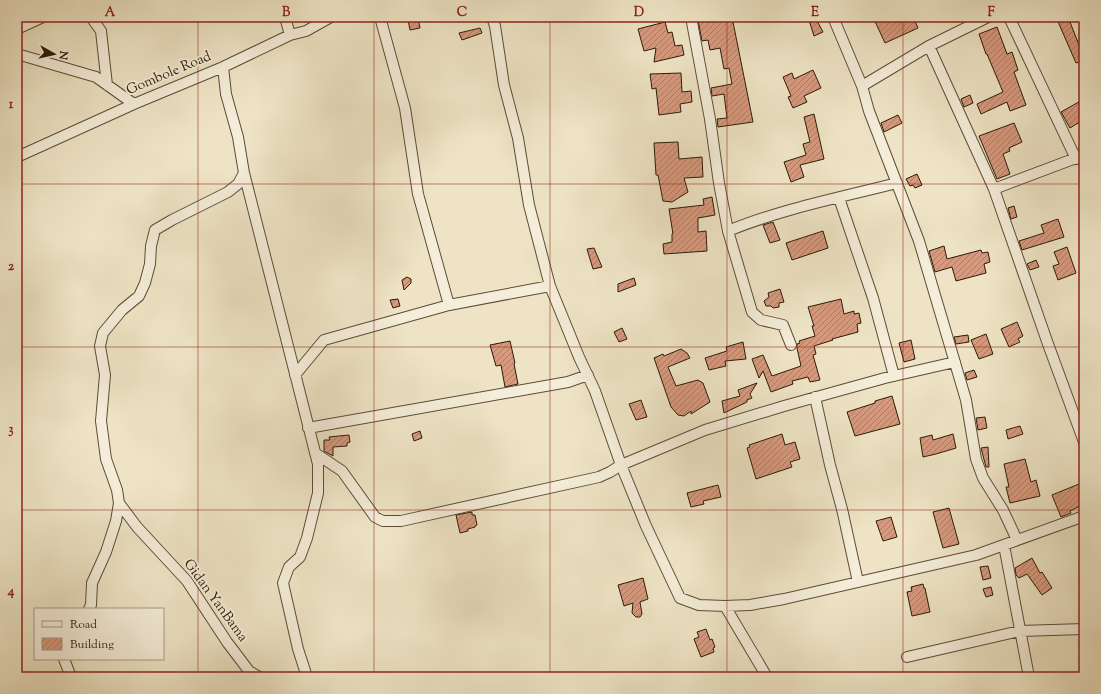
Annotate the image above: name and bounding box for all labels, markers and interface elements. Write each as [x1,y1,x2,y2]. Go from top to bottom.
text: A [105,4,116,22]
text: B [282,4,291,22]
text: C [457,4,467,22]
text: D [634,4,644,22]
text: E [811,4,819,22]
text: F [987,4,995,22]
north arrow [34,34,74,74]
street label: Gombole Road [123,47,215,101]
text: N [54,49,72,61]
text: 1 [9,96,14,114]
text: 2 [8,258,15,276]
text: 3 [8,421,14,439]
street label: Gidan YanBama [178,555,252,647]
text: 4 [7,583,15,601]
legend [34,608,164,660]
text: Road [70,616,97,634]
text: Building [70,636,114,654]

